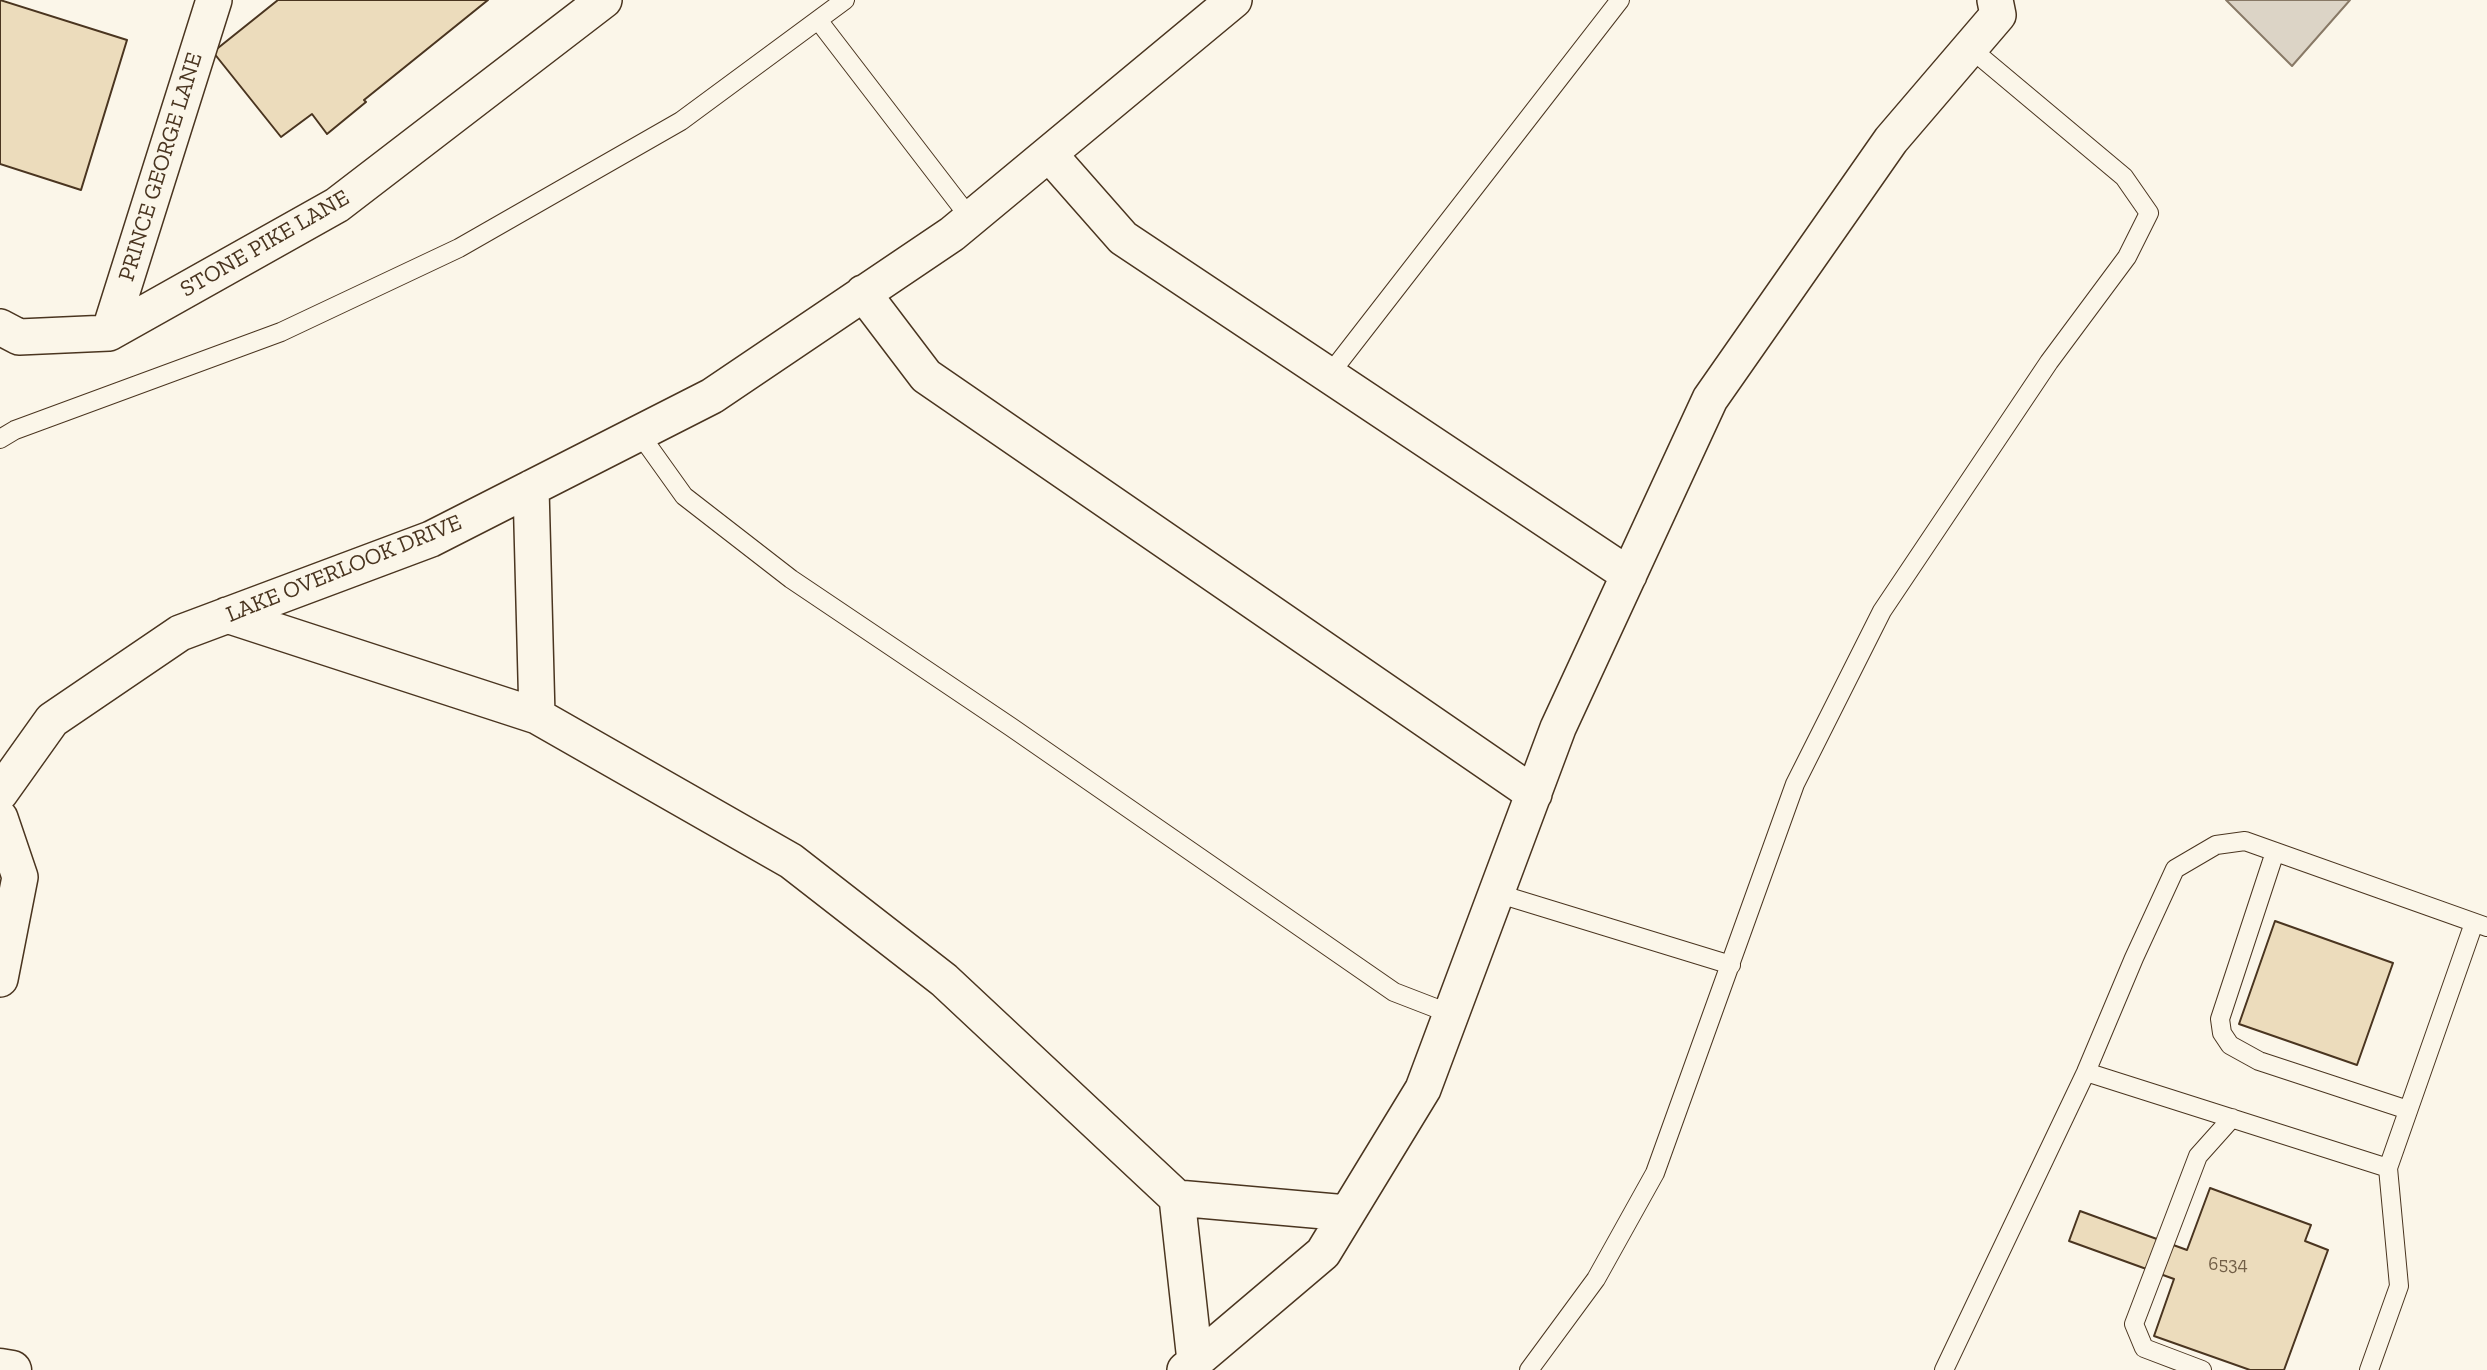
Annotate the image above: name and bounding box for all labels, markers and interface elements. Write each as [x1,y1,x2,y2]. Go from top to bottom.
street label: PRINCE GEORGE LANE [113,49,209,285]
street label: STONE PIKE LANE [176,184,354,304]
street label: LAKE OVERLOOK DRIVE [222,509,466,629]
house number: 6534 [2208,1254,2248,1276]

